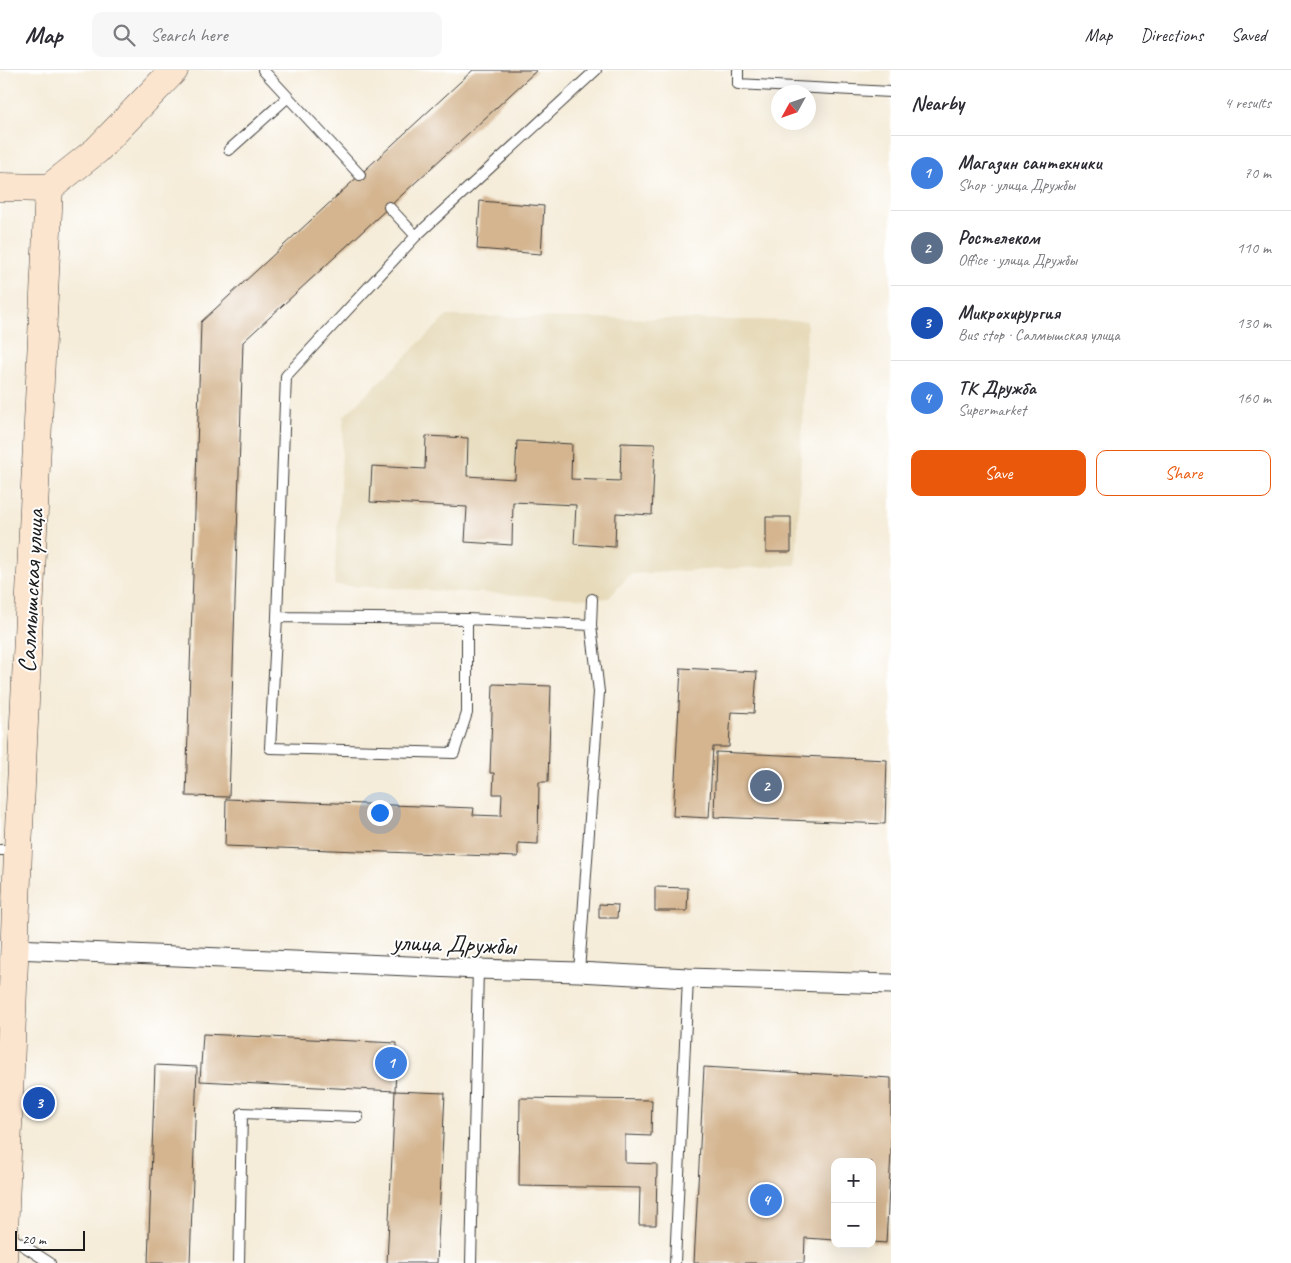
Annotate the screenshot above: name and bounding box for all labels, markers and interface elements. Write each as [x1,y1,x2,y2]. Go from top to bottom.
search box [92,12,442,57]
text: Map [25,20,62,50]
icon: search [110,21,138,49]
text: Search here [150,23,228,47]
text: Map [1085,24,1112,46]
text: Directions [1140,24,1203,46]
text: Saved [1231,24,1266,46]
north arrow [771,85,816,130]
text: Nearby [911,90,964,116]
text: 4 results [1224,93,1271,113]
text: Магазин сантехники [958,151,1101,175]
text: 1 [923,163,931,183]
text: 70 m [1244,163,1271,183]
text: Shop · улица Дружбы [958,175,1075,195]
text: Ростелеком [958,226,1040,250]
text: 2 [923,238,931,258]
text: 110 m [1237,238,1271,258]
text: Office · улица Дружбы [958,250,1077,270]
text: Микрохирургия [958,301,1060,325]
text: 3 [923,313,931,333]
text: 130 m [1237,313,1271,333]
text: Bus stop · Салмышская улица [958,325,1120,345]
text: ТК Дружба [958,376,1036,400]
text: 4 [923,388,931,408]
text: 160 m [1237,388,1271,408]
text: Supermarket [958,400,1026,420]
button: Save [911,450,1086,496]
button: Share [1096,450,1271,496]
street label: Салмышская улица [11,506,51,674]
pin: 2 [750,767,782,805]
your location [367,800,393,826]
street label: улица Дружбы [390,926,518,962]
pin: 1 [375,1044,407,1082]
pin: 3 [23,1084,55,1122]
map controls [831,1158,876,1248]
button: + [831,1158,876,1203]
pin: 4 [750,1181,782,1219]
button: − [831,1203,876,1248]
scale bar [15,1228,85,1251]
text: 20 m [22,1231,46,1248]

